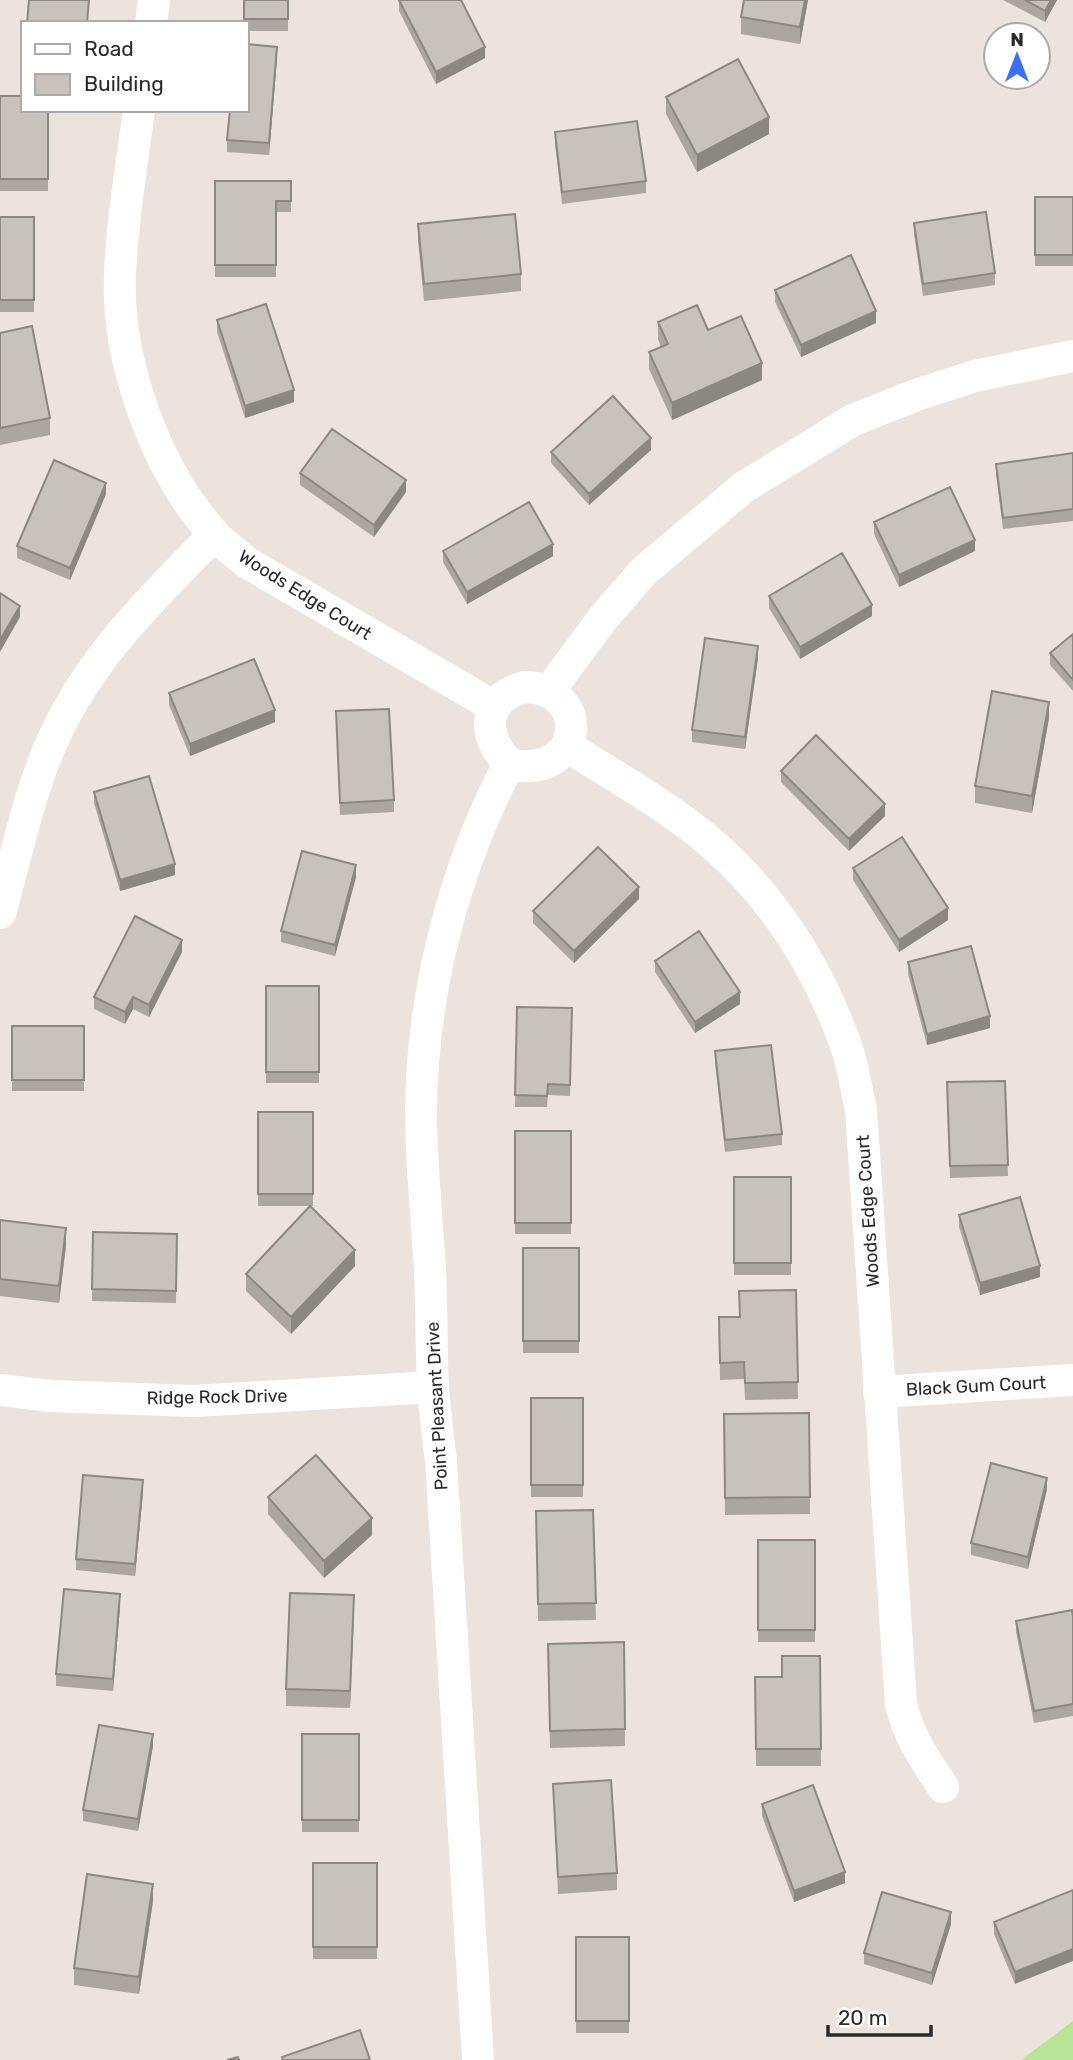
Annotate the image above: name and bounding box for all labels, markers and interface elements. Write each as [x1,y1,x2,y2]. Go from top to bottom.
legend [21,21,248,112]
north arrow [982,21,1052,91]
text: N [1010,28,1024,51]
text: Road [84,36,134,61]
text: Building [84,71,164,96]
street label: Woods Edge Court [234,545,376,645]
street label: Woods Edge Court [852,1134,884,1288]
street label: Point Pleasant Drive [422,1321,452,1491]
street label: Black Gum Court [905,1371,1047,1401]
street label: Ridge Rock Drive [146,1385,288,1409]
scale bar [828,1994,931,2038]
text: 20 m [838,2005,887,2030]

